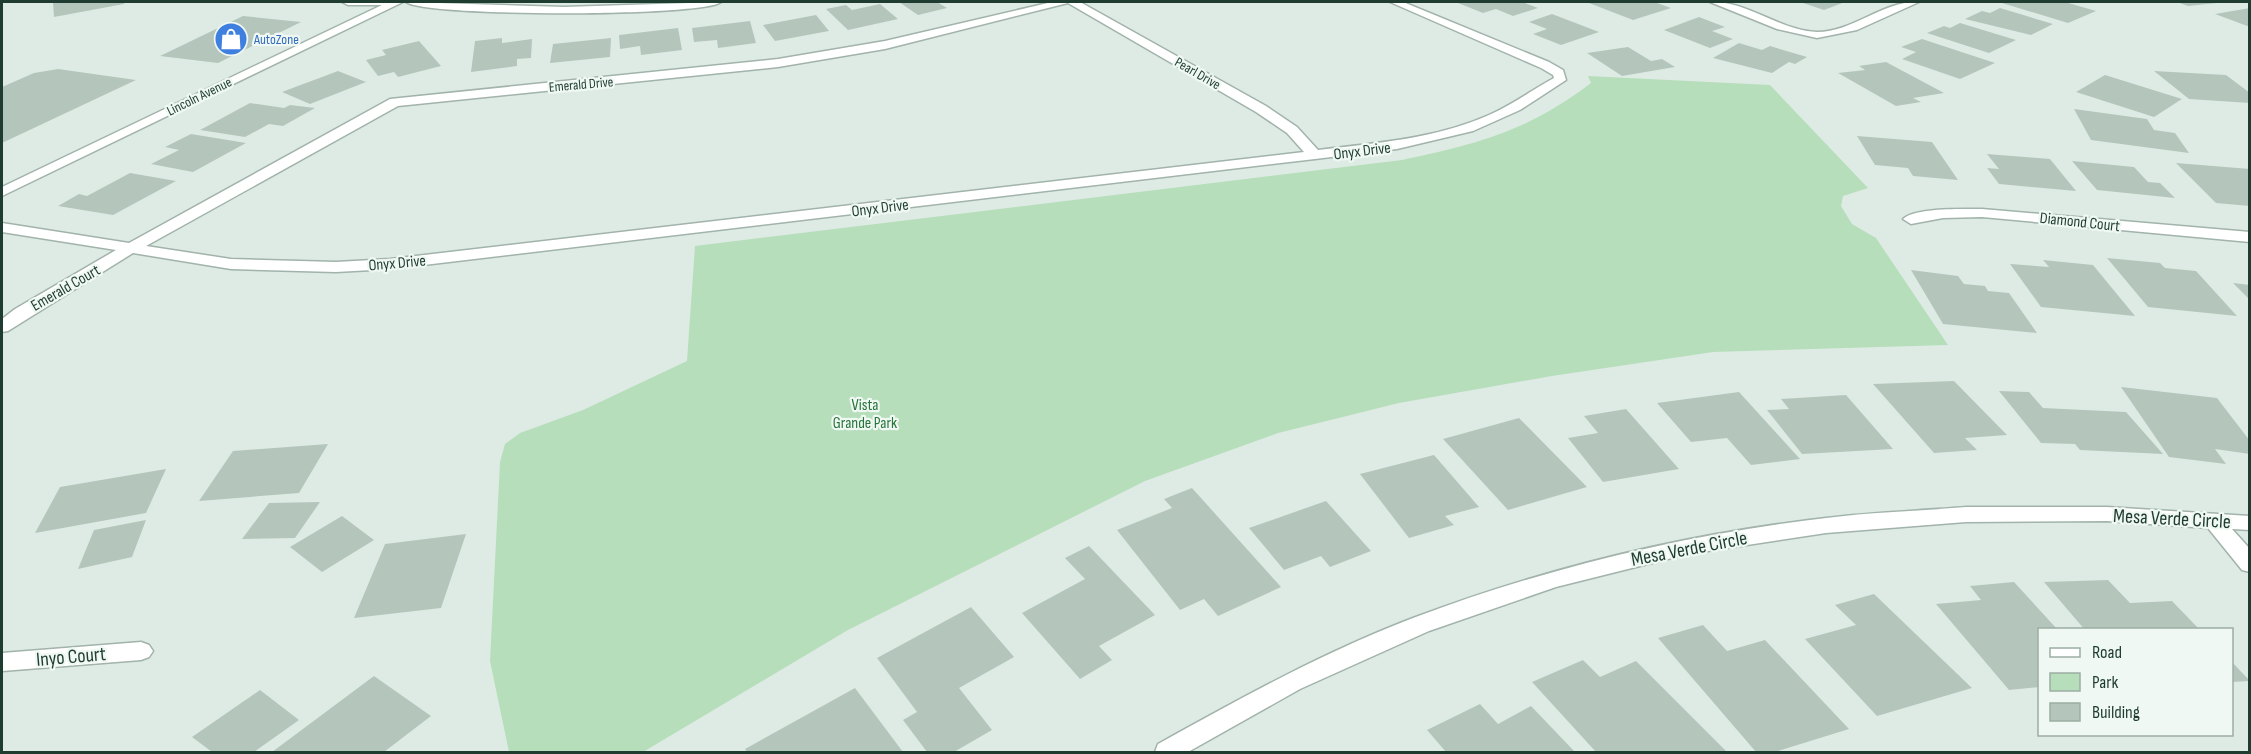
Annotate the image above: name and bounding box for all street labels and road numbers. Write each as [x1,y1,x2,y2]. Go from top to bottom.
street label: Pearl Drive [1172,54,1224,93]
street label: Lincoln Avenue [164,73,234,119]
street label: Emerald Drive [548,73,614,96]
street label: Onyx Drive [1333,139,1392,164]
street label: Onyx Drive [851,196,910,221]
street label: Diamond Court [2039,209,2121,236]
street label: Onyx Drive [368,252,427,275]
street label: Emerald Court [28,261,104,316]
street label: Mesa Verde Circle [2112,504,2231,534]
street label: Mesa Verde Circle [1629,526,1749,572]
street label: Inyo Court [35,642,107,672]

